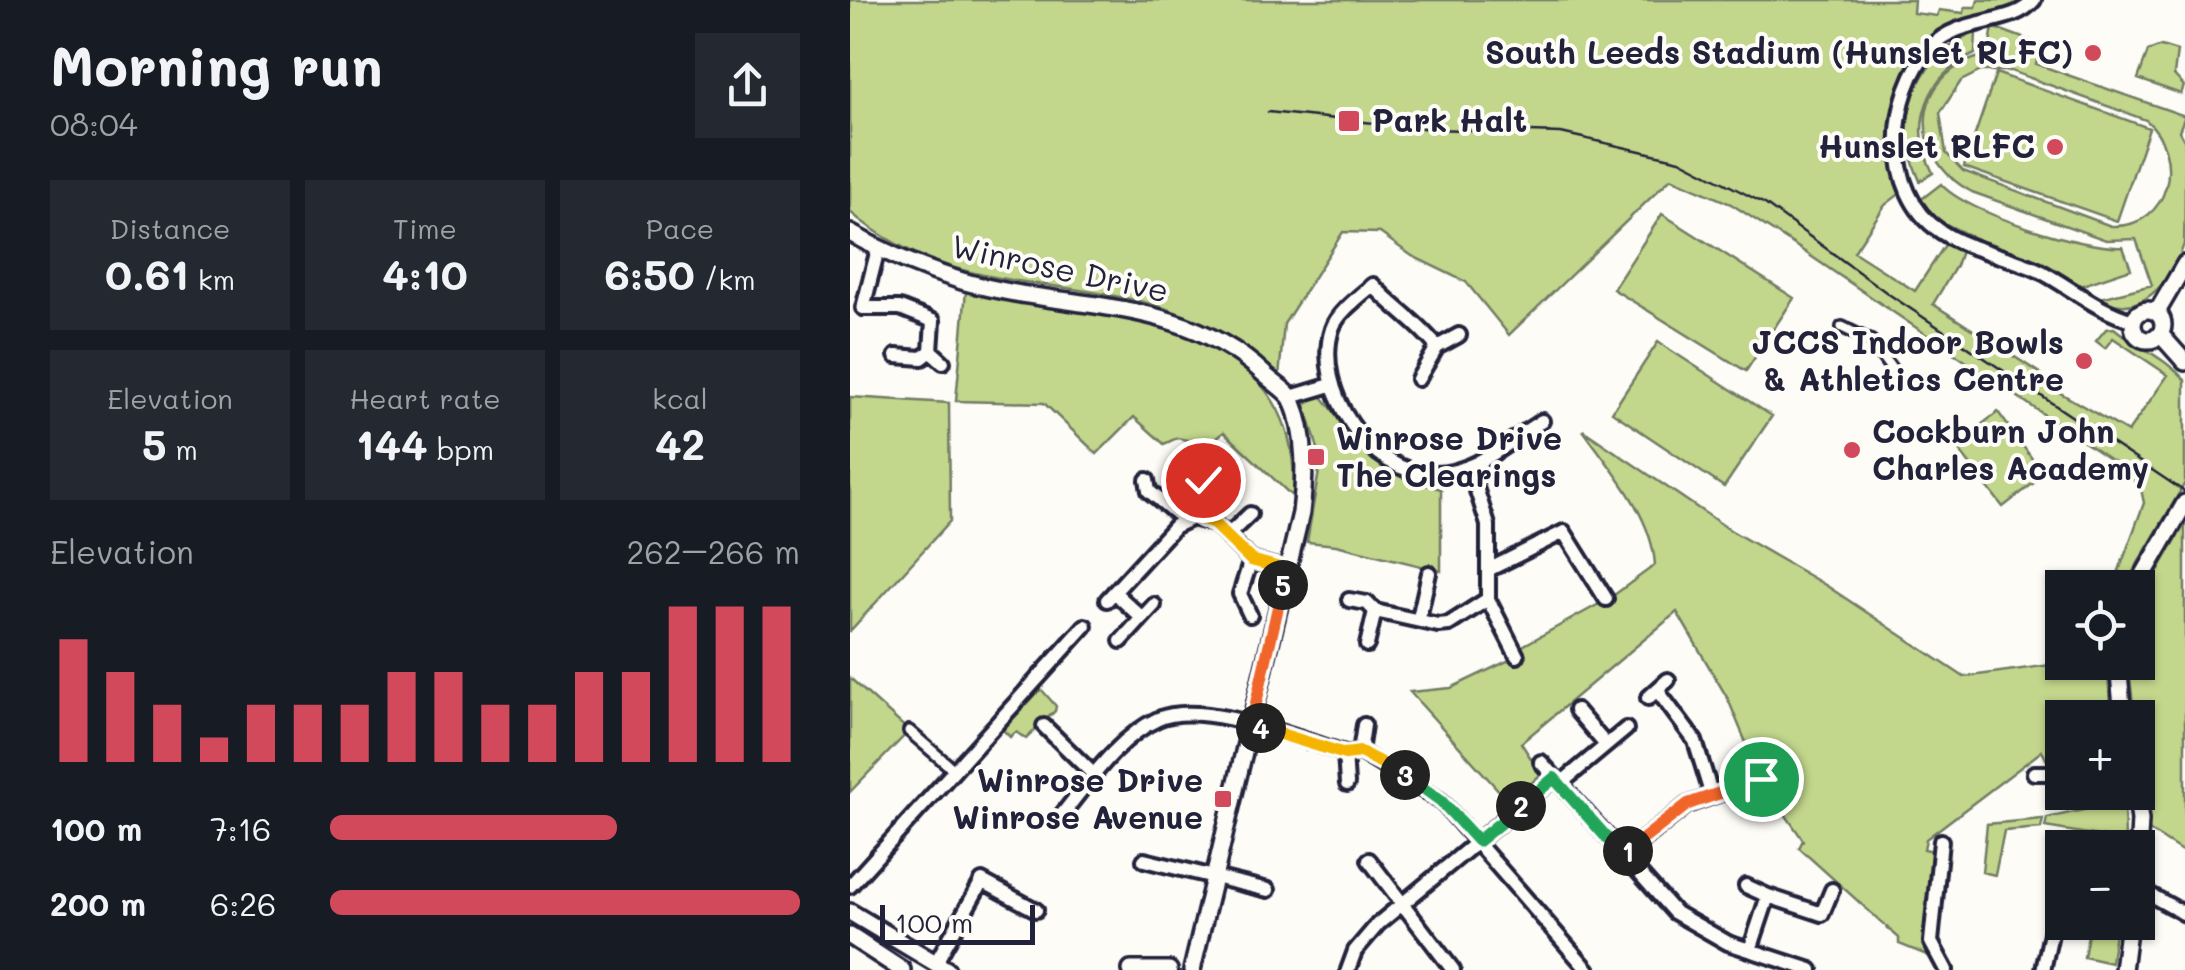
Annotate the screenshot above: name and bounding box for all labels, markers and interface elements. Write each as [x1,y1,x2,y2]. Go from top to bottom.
text: Morning run [50,28,383,100]
place label: South Leeds Stadium (Hunslet RLFC) [1485,30,2073,72]
button: share [695,33,800,138]
marker: South Leeds Stadium (Hunslet RLFC) [2082,42,2104,64]
place label: Park Halt [1372,98,1527,140]
text: 08:04 [50,102,138,144]
marker: Park Halt [1336,108,1362,134]
place label: Hunslet RLFC [1818,124,2035,166]
marker: Hunslet RLFC [2044,136,2066,158]
text: Distance [110,210,230,246]
text: Time [393,210,457,246]
text: Pace [646,210,714,246]
street label: Winrose Drive [948,224,1173,311]
text: 0.61 [105,246,189,301]
text: 4:10 [382,246,468,301]
text: 6:50 [604,246,695,301]
text: km [189,261,235,297]
text: /km [695,261,756,297]
place label: JCCS Indoor Bowls & Athletics Centre [1751,320,2064,399]
marker: JCCS Indoor Bowls & Athletics Centre [2073,350,2095,372]
text: Elevation [107,380,233,416]
text: Heart rate [349,380,501,416]
text: kcal [652,380,708,416]
place label: Cockburn John Charles Academy [1872,409,2149,489]
text: 5 [142,416,167,471]
text: 144 [356,416,428,471]
text: 42 [655,416,705,471]
place label: Winrose Drive The Clearings [1336,416,1562,495]
text: m [167,431,198,467]
text: bpm [428,431,494,467]
pin [1161,438,1246,523]
marker: Cockburn John Charles Academy [1841,439,1863,461]
marker: Winrose Drive The Clearings [1305,446,1327,468]
icon: check [1176,453,1231,508]
text: Elevation [50,530,194,572]
text: 262–266 m [627,530,800,572]
pin: 5 [1258,560,1308,610]
text: 5 [1275,567,1291,603]
map controls [2045,570,2155,940]
button: locate [2045,570,2155,680]
button: + [2045,700,2155,810]
pin: 4 [1236,703,1286,753]
text: 4 [1252,710,1270,746]
pin [1719,737,1804,822]
pin: 3 [1380,750,1430,800]
icon: arrive [1734,752,1789,807]
text: 3 [1397,757,1413,793]
place label: Winrose Drive Winrose Avenue [952,758,1203,837]
pin: 2 [1496,781,1546,831]
marker: Winrose Drive Winrose Avenue [1212,788,1234,810]
text: 2 [1513,788,1529,824]
text: 100 m [50,807,142,849]
text: 7:16 [210,807,271,849]
pin: 1 [1603,826,1653,876]
button: − [2045,830,2155,940]
text: 1 [1622,833,1634,869]
text: 200 m [50,882,146,924]
text: 6:26 [210,882,276,924]
scale bar [880,900,1035,944]
text: 100 m [895,904,973,940]

